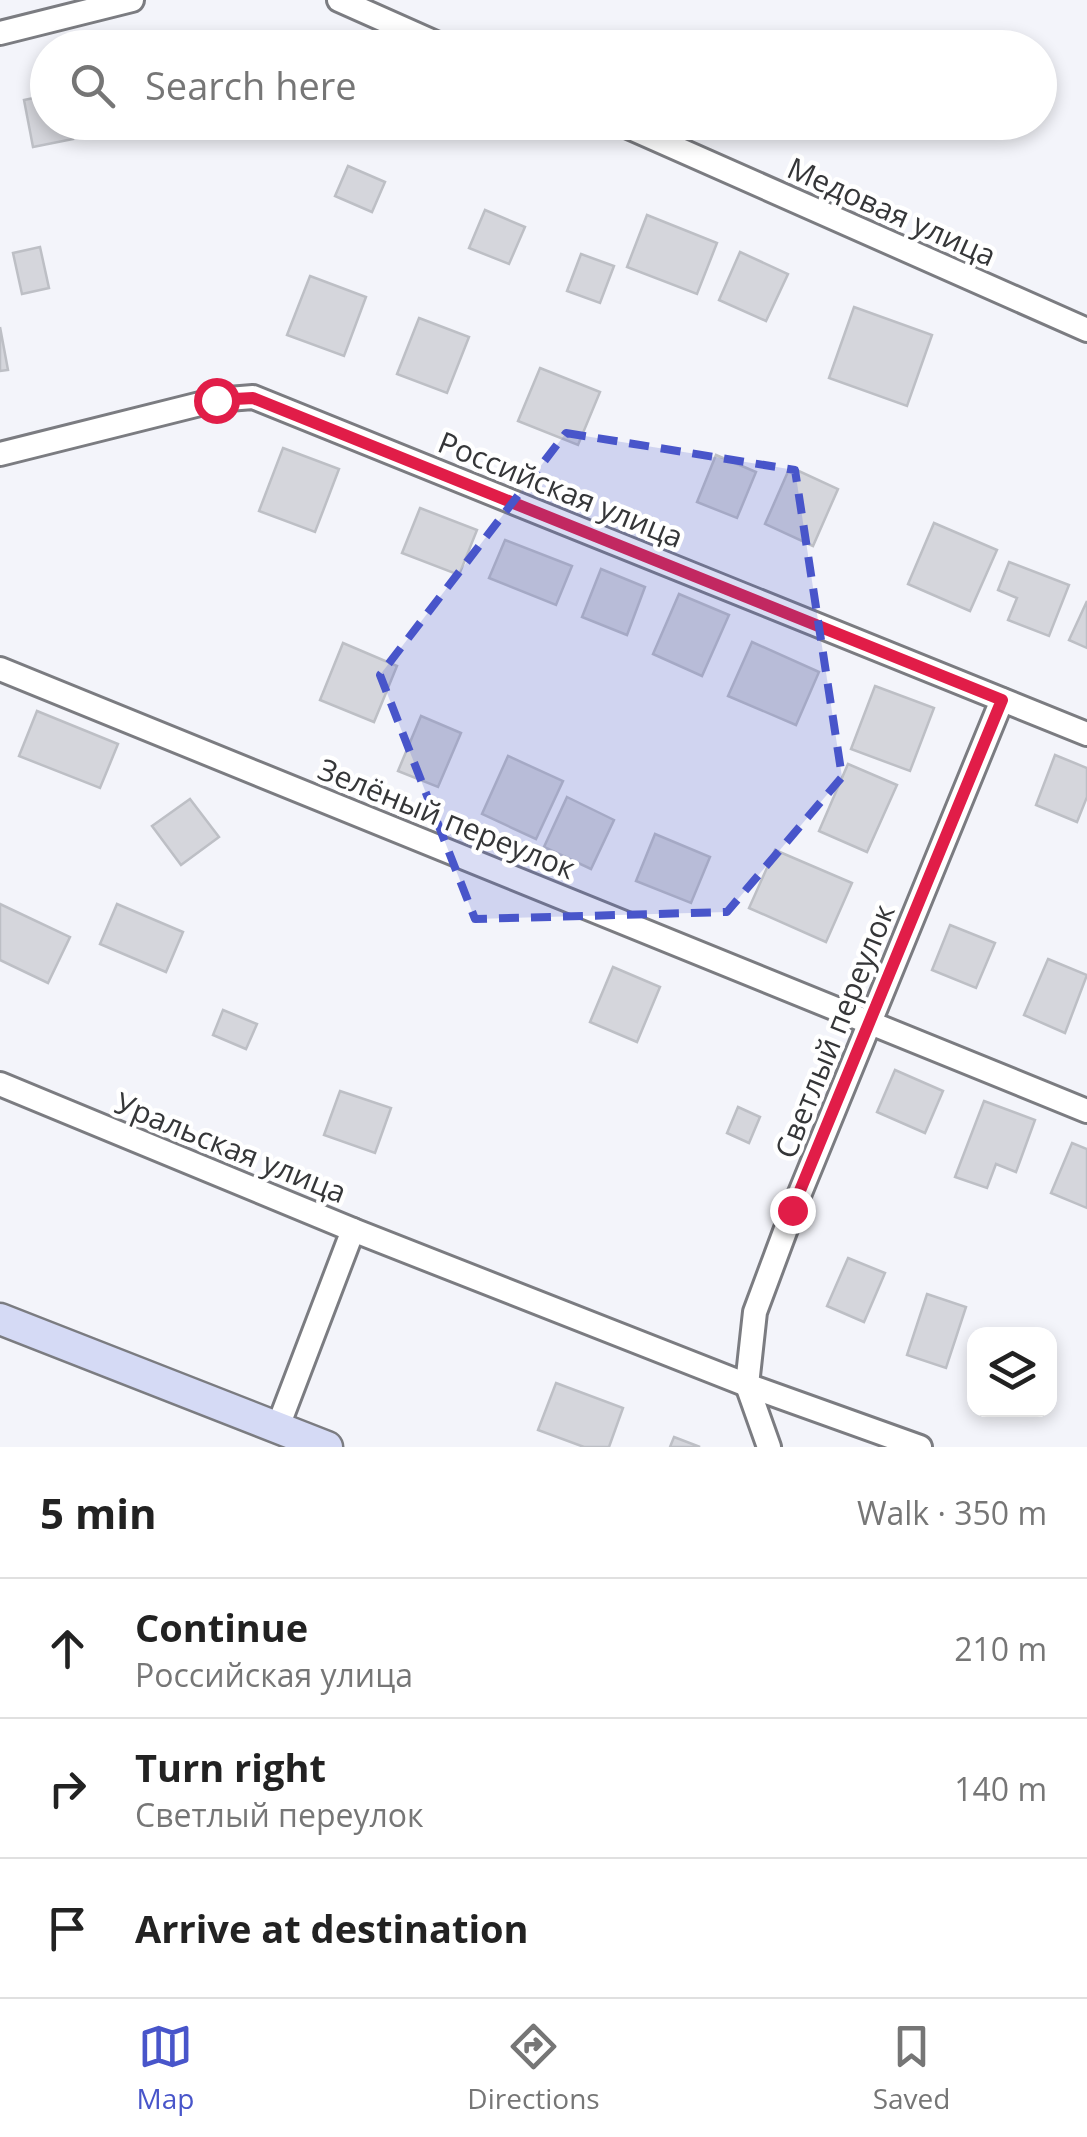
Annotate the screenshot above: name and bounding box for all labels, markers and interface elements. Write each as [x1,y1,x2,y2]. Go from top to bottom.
search box [30,30,1057,140]
icon: search [65,58,120,113]
text: Search here [145,59,357,111]
street label: Медовая улица [781,147,1003,275]
route start [194,378,240,424]
street label: Российская улица [432,421,690,557]
street label: Зелёный переулок [312,748,582,888]
street label: Светлый переулок [764,897,904,1164]
street label: Уральская улица [109,1082,353,1212]
route end [770,1188,816,1234]
map controls [967,1327,1057,1417]
button: layers [967,1327,1057,1417]
text: 5 min [40,1484,157,1541]
text: Walk · 350 m [857,1491,1047,1534]
text: Continue [135,1601,308,1653]
icon: ahead [40,1621,95,1676]
text: 210 m [954,1627,1047,1670]
text: Российская улица [135,1653,413,1696]
text: Turn right [135,1741,326,1793]
icon: right [40,1761,95,1816]
text: 140 m [954,1767,1047,1810]
text: Светлый переулок [135,1793,424,1836]
icon: arrive [40,1901,95,1956]
text: Arrive at destination [135,1902,529,1954]
tab: Map [136,2019,194,2117]
tab: Directions [467,2019,600,2117]
tab: Saved [873,2019,950,2117]

